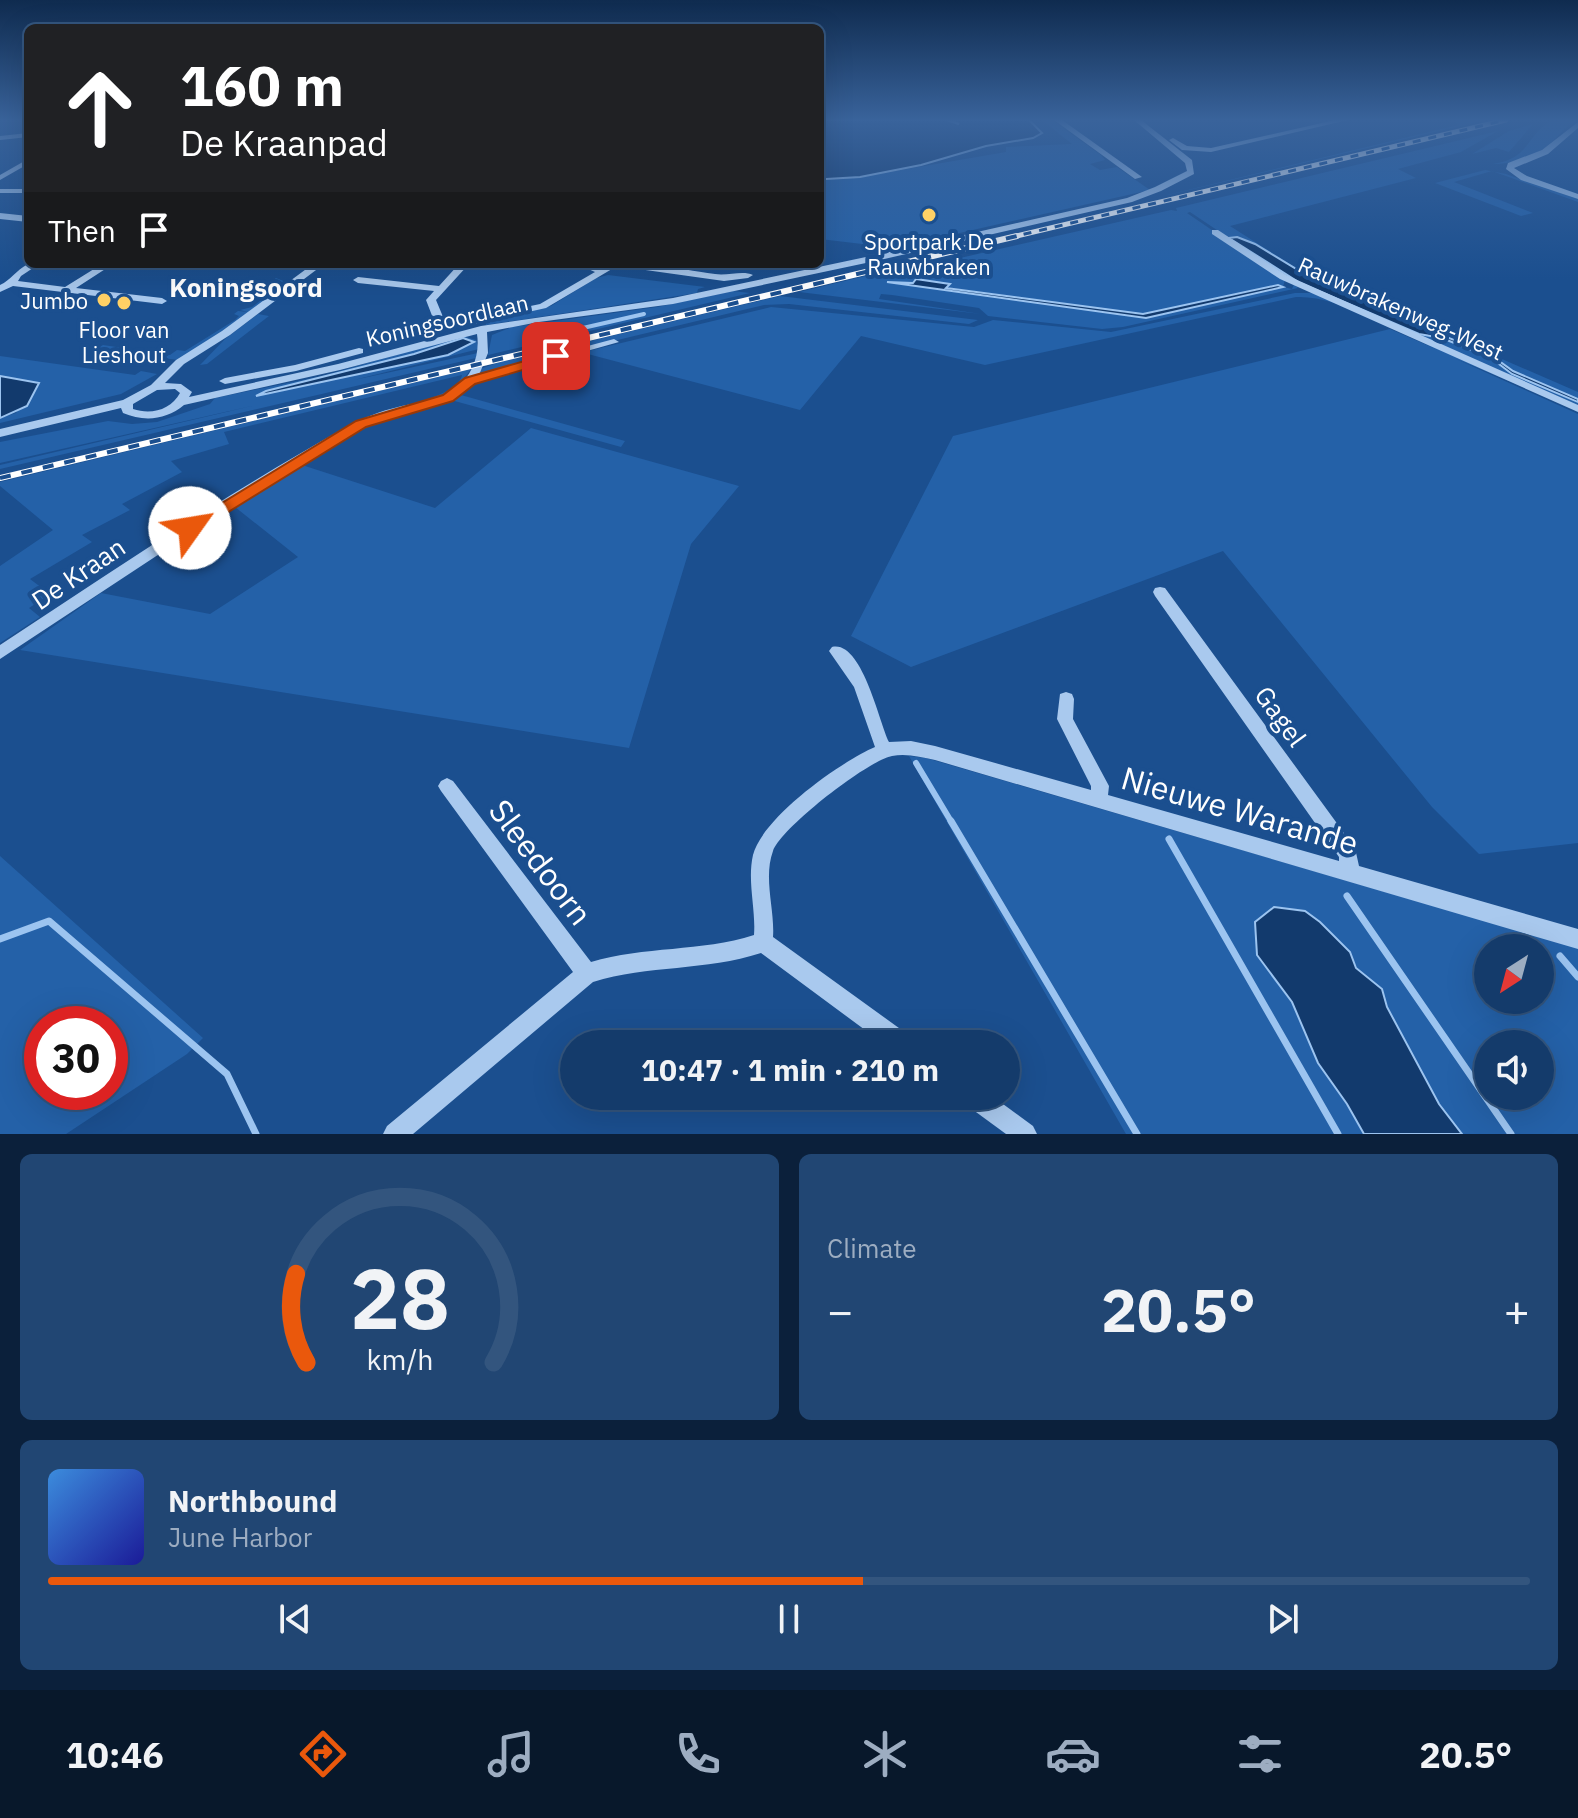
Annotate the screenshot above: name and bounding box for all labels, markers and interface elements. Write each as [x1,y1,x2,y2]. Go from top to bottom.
text: 160 m [180,49,344,121]
icon: ahead [48,56,152,160]
text: De Kraanpad [180,119,388,166]
marker: Sportpark De Rauwbraken [920,206,938,224]
icon: arrive [132,208,176,252]
text: Then [48,211,116,250]
place label: Sportpark De Rauwbraken [864,227,994,281]
street label: Rauwbrakenweg-West [1294,250,1508,366]
district label: Koningsoord [169,270,323,304]
place label: Jumbo [20,286,88,315]
street label: Koningsoordlaan [363,287,531,353]
marker: Jumbo [95,291,113,309]
marker: Floor van Lieshout [115,294,133,312]
place label: Floor van Lieshout [78,315,170,369]
pin [522,322,590,390]
icon: arrive [534,334,578,378]
position arrow [148,486,232,570]
street label: De Kraan [25,529,131,617]
street label: Gagel [1248,679,1314,753]
street label: Nieuwe Warande [1117,756,1363,864]
street label: Sleedoorn [480,791,602,933]
north arrow [1474,934,1554,1014]
map controls [1474,934,1554,1110]
speed limit sign: 30 [24,1006,128,1110]
button: sound [1474,1030,1554,1110]
text: 10:47 · 1 min · 210 m [641,1050,939,1089]
text: Climate [827,1231,917,1265]
text: 28 [350,1244,449,1352]
text: 20.5° [1101,1270,1256,1349]
text: − [827,1282,853,1339]
text: + [1504,1282,1530,1339]
text: km/h [366,1341,433,1378]
text: Northbound [168,1481,337,1520]
text: June Harbor [168,1520,312,1554]
icon: previous [273,1597,317,1641]
icon: pause [767,1597,811,1641]
icon: next [1261,1597,1305,1641]
icon: directions [295,1726,351,1782]
icon: music [483,1726,539,1782]
icon: phone [670,1726,726,1782]
icon: climate [857,1726,913,1782]
icon: car [1045,1726,1101,1782]
icon: filters [1232,1726,1288,1782]
text: 10:46 [66,1731,164,1778]
text: 20.5° [1419,1731,1512,1778]

